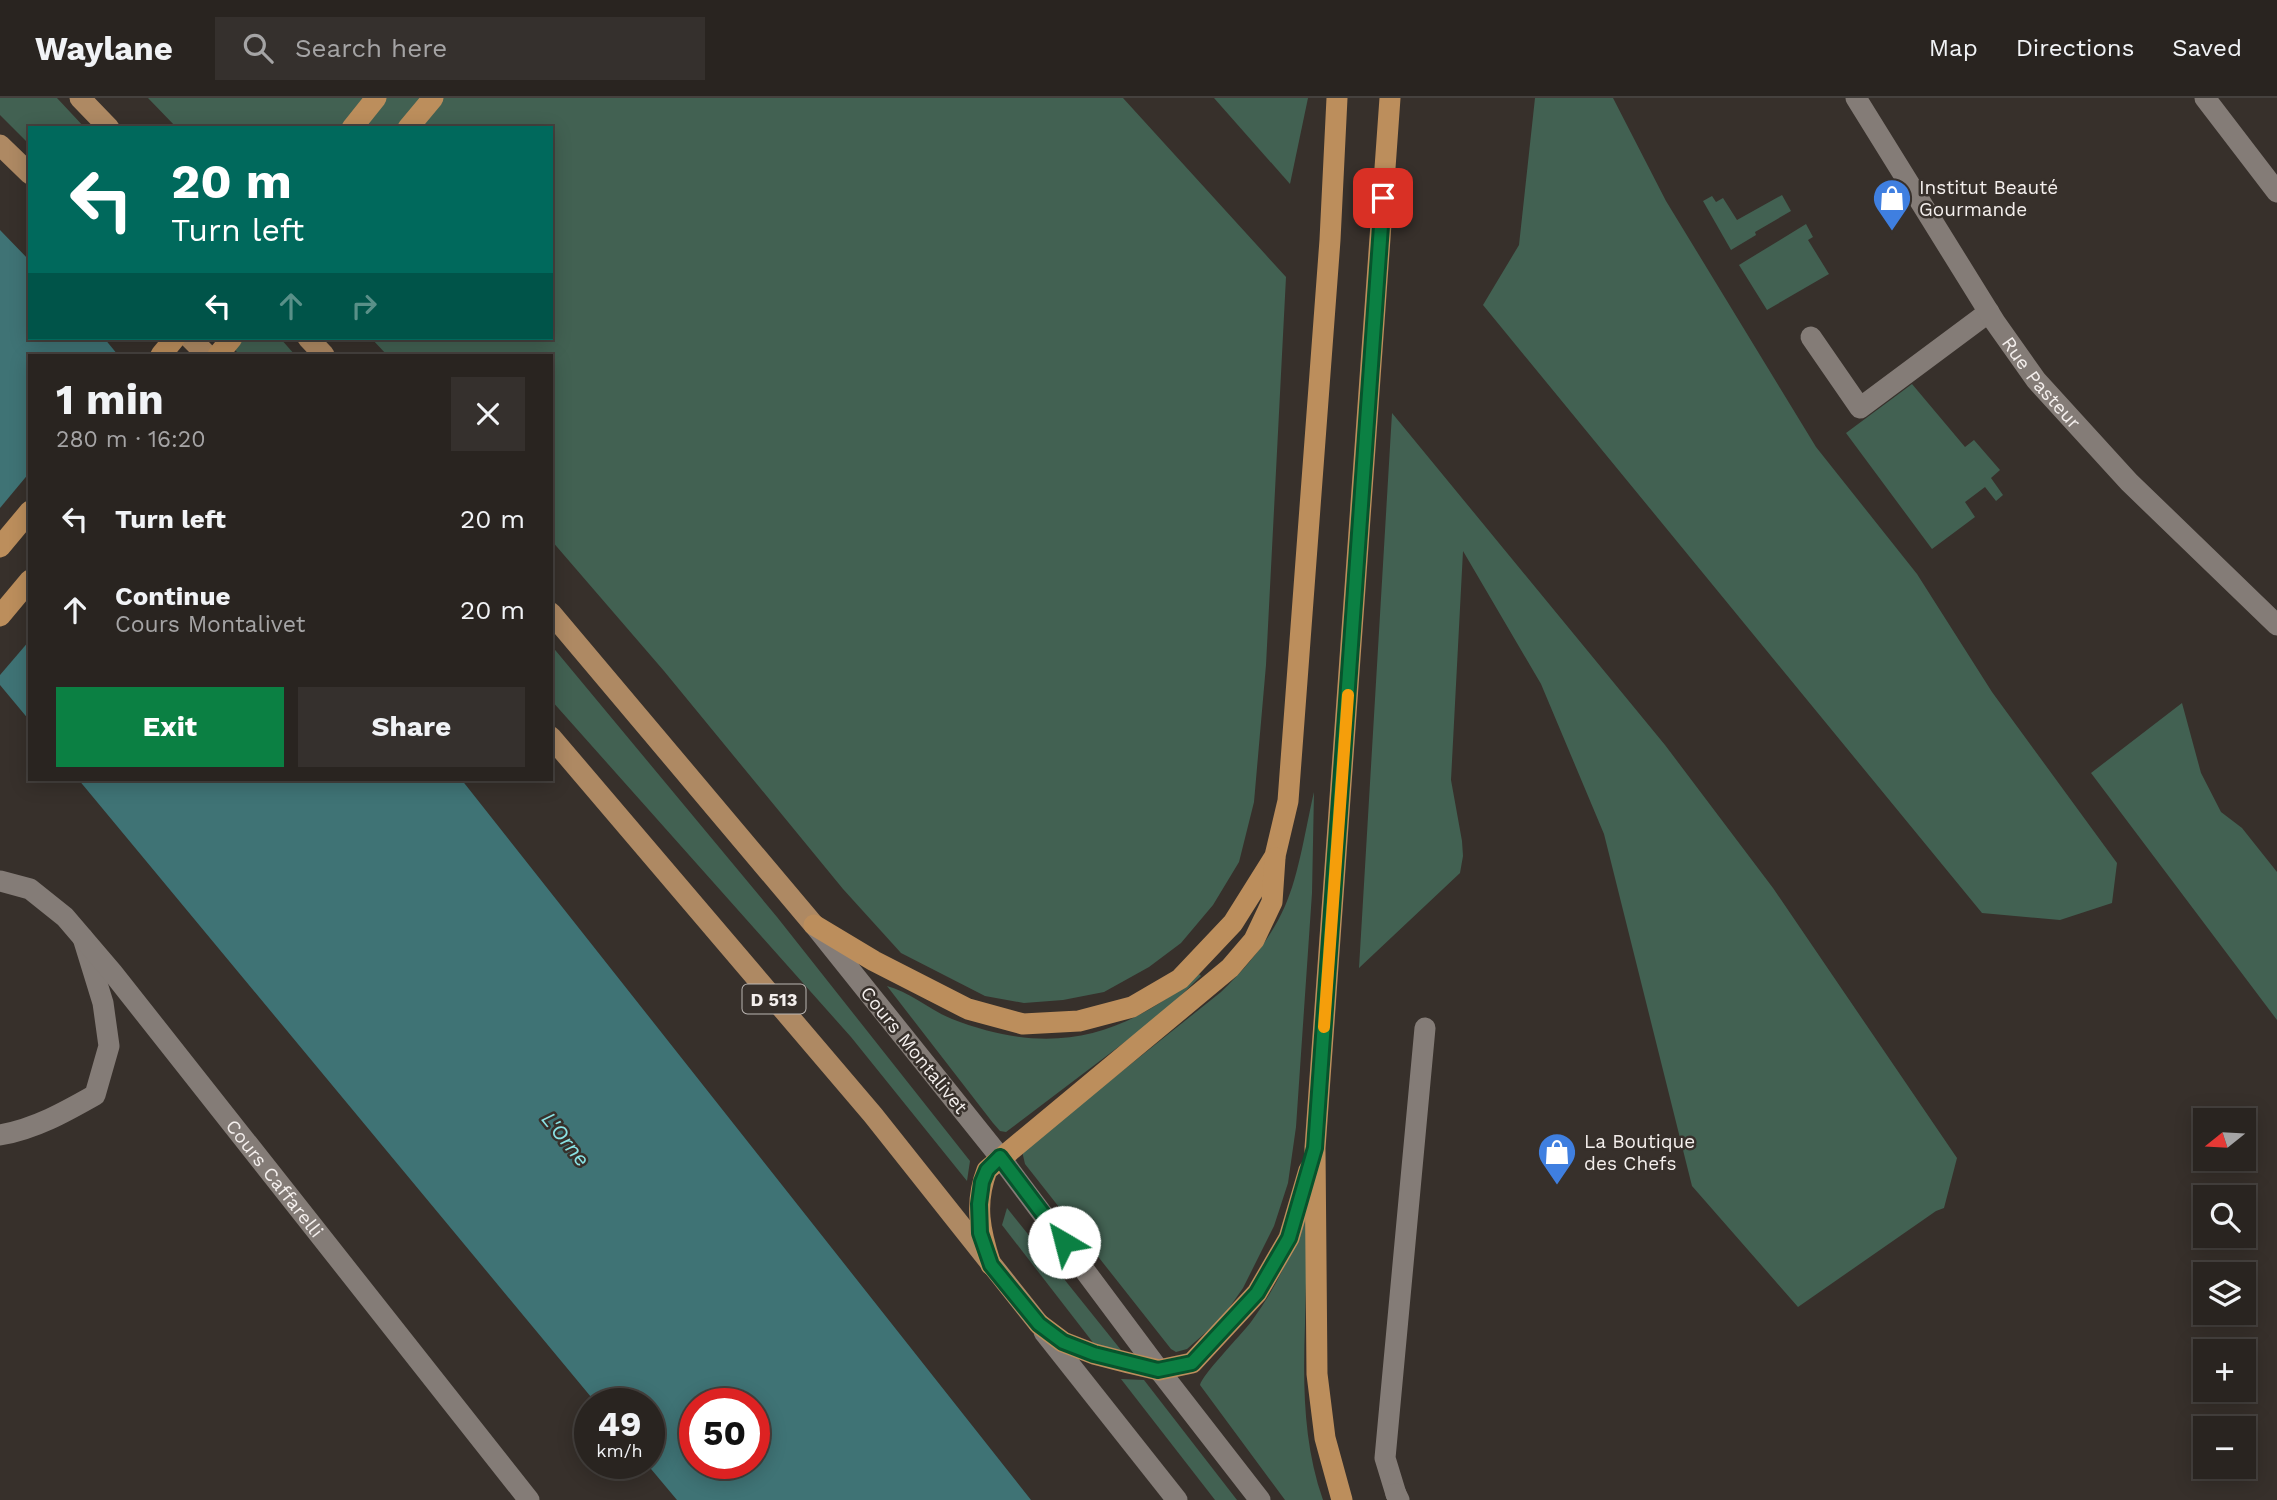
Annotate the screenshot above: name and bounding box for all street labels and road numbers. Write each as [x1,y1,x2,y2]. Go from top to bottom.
street label: Rue Pasteur [1997,332,2086,433]
street label: Cours Montalivet [856,982,972,1118]
road number: D 513 [742,985,806,1014]
street label: Cours Caffarelli [221,1115,329,1242]

